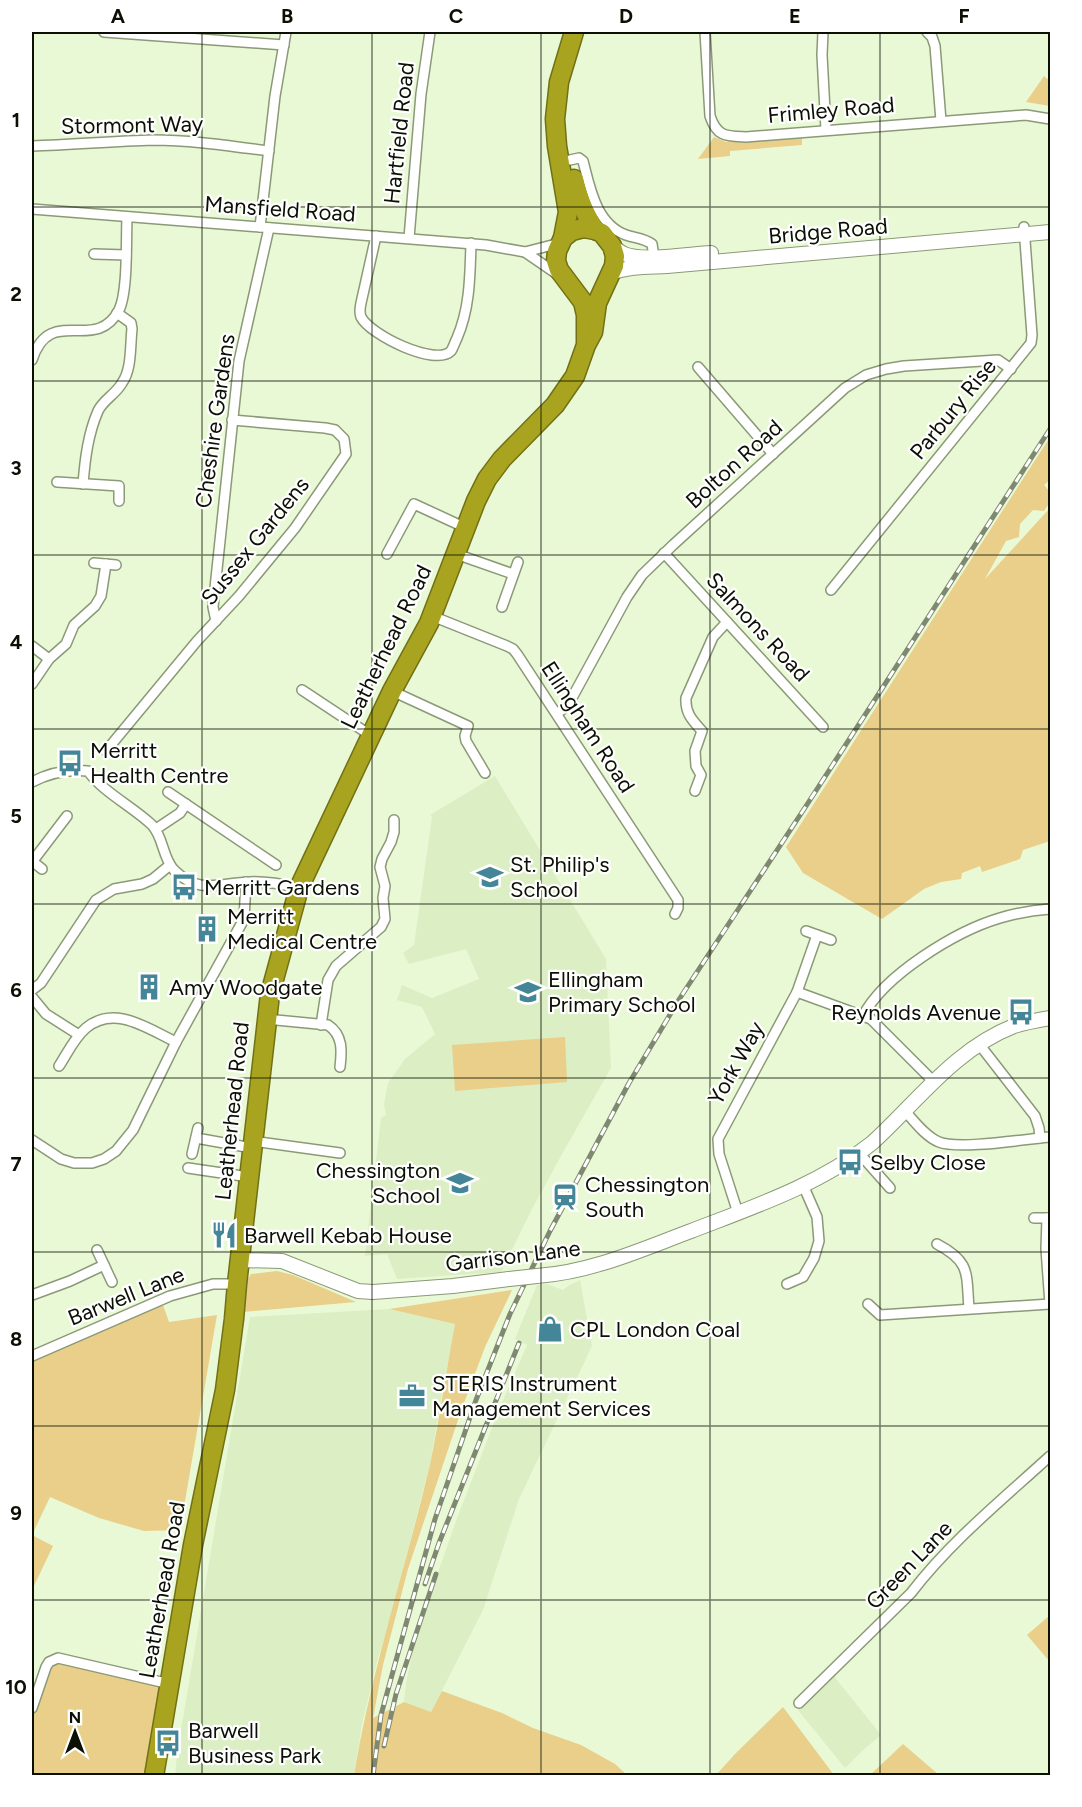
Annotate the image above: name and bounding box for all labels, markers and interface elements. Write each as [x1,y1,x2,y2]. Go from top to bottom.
text: A [111,4,126,28]
text: B [281,4,293,28]
text: C [449,4,463,28]
text: D [619,4,633,28]
text: E [789,4,801,28]
text: F [958,4,970,28]
street label: Hartfield Road [378,61,420,205]
street label: Frimley Road [766,91,896,129]
text: 1 [12,108,20,132]
street label: Stormont Way [61,110,204,140]
street label: Mansfield Road [204,190,356,228]
street label: Bridge Road [767,212,889,250]
text: 2 [10,282,22,306]
street label: Cheshire Gardens [189,332,241,510]
street label: Parbury Rise [904,353,1002,465]
street label: Bolton Road [680,414,788,514]
text: 3 [10,456,22,480]
street label: Sussex Gardens [195,472,315,610]
street label: Leatherhead Road [335,561,437,733]
street label: Salmons Road [700,567,816,687]
text: 4 [10,630,23,654]
street label: Ellingham Road [535,656,641,798]
place label: Merritt Health Centre [90,737,229,789]
bus stop icon: Merritt Health Centre [55,748,85,778]
text: 5 [10,804,22,828]
place label: St. Philip's School [510,851,610,903]
school or university icon: St. Philip's School [475,862,505,892]
bus stop icon: Merritt Gardens [169,872,199,902]
place label: Merritt Gardens [204,874,359,901]
place label: Merritt Medical Centre [227,903,377,955]
building icon: Merritt Medical Centre [192,914,222,944]
place label: Ellingham Primary School [548,966,696,1018]
building icon: Amy Woodgate [134,972,164,1002]
place label: Amy Woodgate [169,974,323,1001]
school or university icon: Ellingham Primary School [513,977,543,1007]
text: 6 [10,978,22,1002]
bus stop icon: Reynolds Avenue [1006,997,1036,1027]
place label: Reynolds Avenue [831,999,1001,1026]
street label: York Way [702,1016,770,1109]
street label: Leatherhead Road [209,1020,255,1202]
bus stop icon: Selby Close [835,1147,865,1177]
place label: Selby Close [870,1149,986,1176]
text: 7 [10,1152,22,1176]
place label: Chessington School [316,1157,440,1209]
school or university icon: Chessington School [445,1168,475,1198]
place label: Chessington South [585,1171,709,1223]
station icon: Chessington South [550,1182,580,1212]
restaurant icon: Barwell Kebab House [209,1220,239,1250]
place label: Barwell Kebab House [244,1222,452,1249]
street label: Garrison Lane [444,1234,582,1278]
street label: Barwell Lane [64,1260,188,1332]
shop icon: CPL London Coal [535,1314,565,1344]
place label: CPL London Coal [570,1316,740,1343]
text: 8 [10,1327,22,1351]
place label: STERIS Instrument Management Services [432,1370,651,1422]
office icon: STERIS Instrument Management Services [397,1381,427,1411]
street label: Leatherhead Road [133,1499,191,1681]
text: 9 [10,1501,22,1525]
street label: Green Lane [860,1515,958,1615]
text: 10 [5,1675,27,1699]
north arrow [45,1702,105,1762]
text: N [69,1708,81,1727]
place label: Barwell Business Park [188,1717,321,1769]
bus stop icon: Barwell Business Park [153,1728,183,1758]

